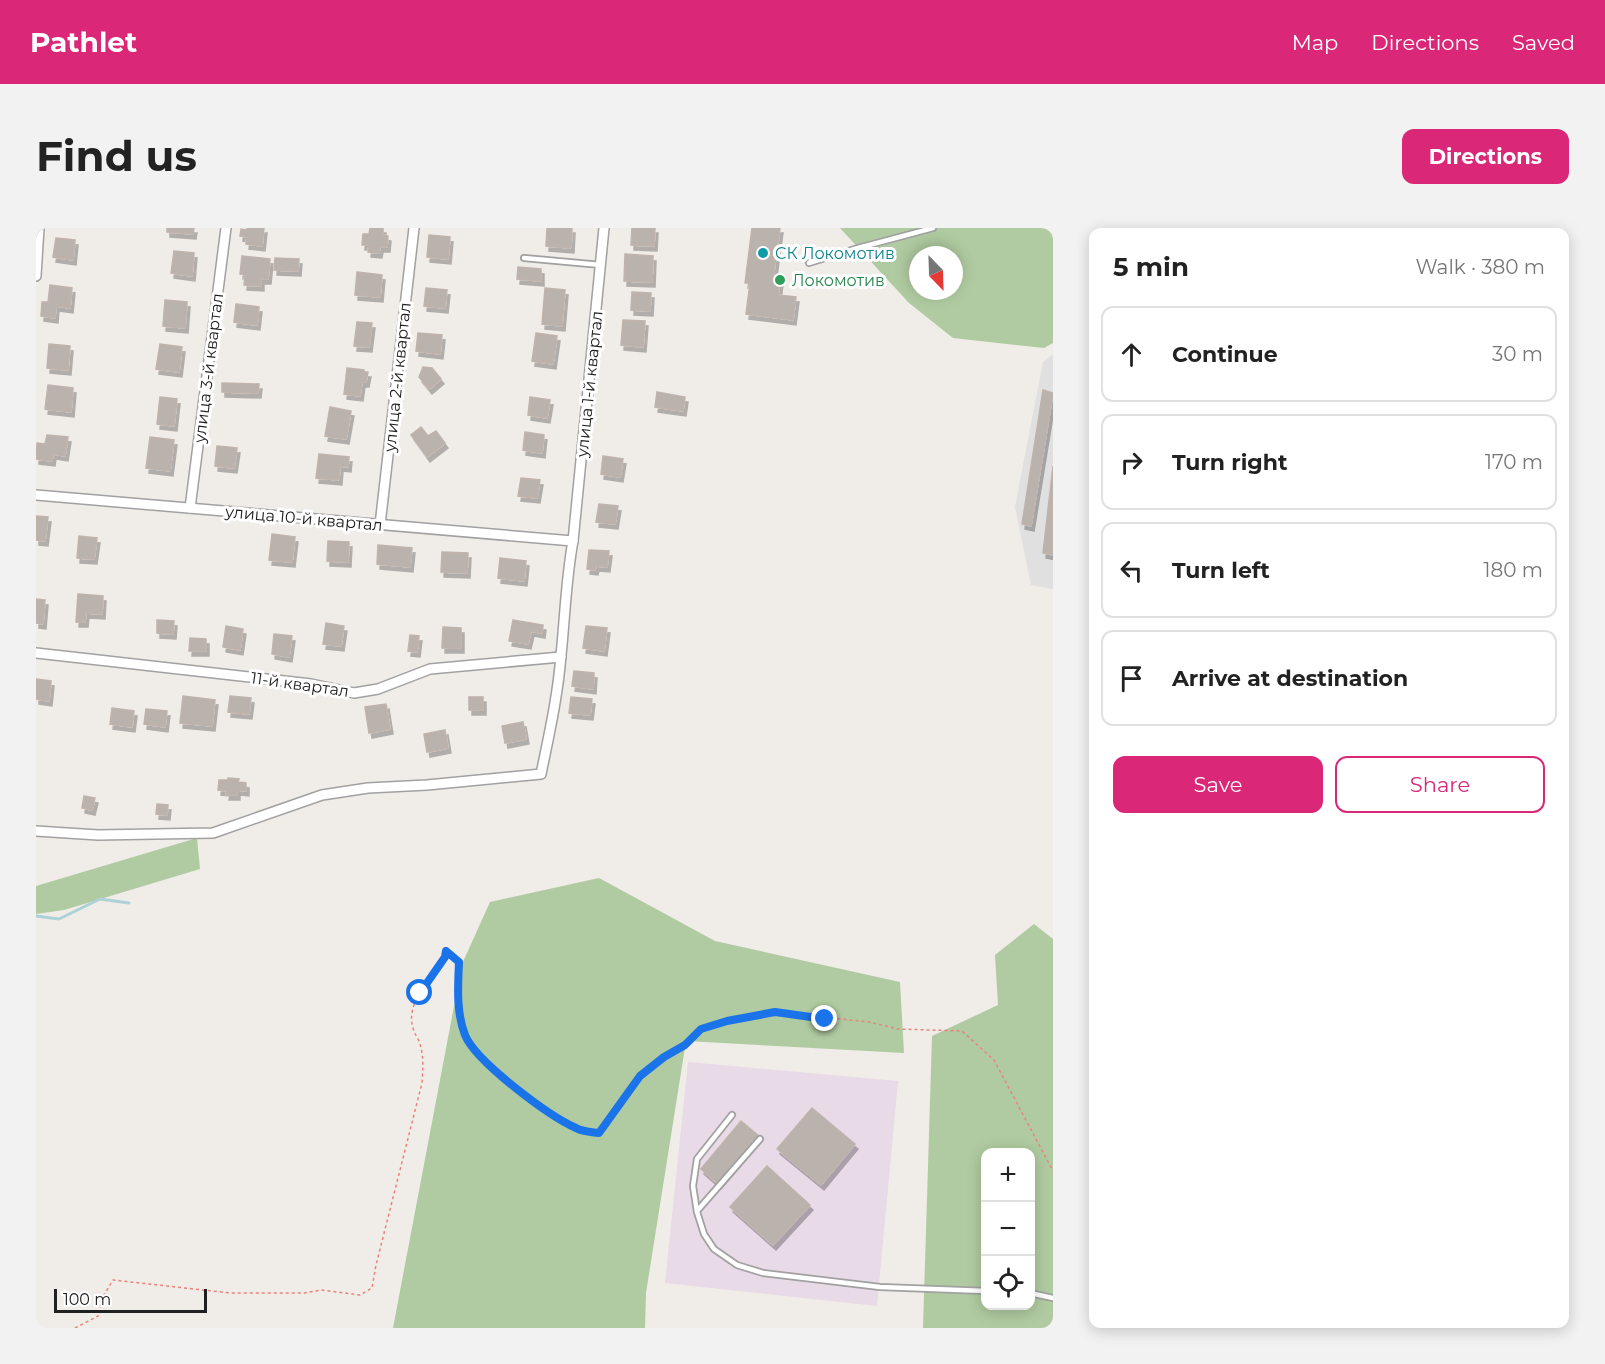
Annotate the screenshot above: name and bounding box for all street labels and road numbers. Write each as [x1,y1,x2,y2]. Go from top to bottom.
street label: улица 3-й квартал [190,292,227,445]
street label: улица 2-й квартал [380,301,415,454]
street label: улица 1-й квартал [572,310,607,459]
street label: улица 10-й квартал [223,502,383,535]
street label: 11-й квартал [250,668,350,701]

